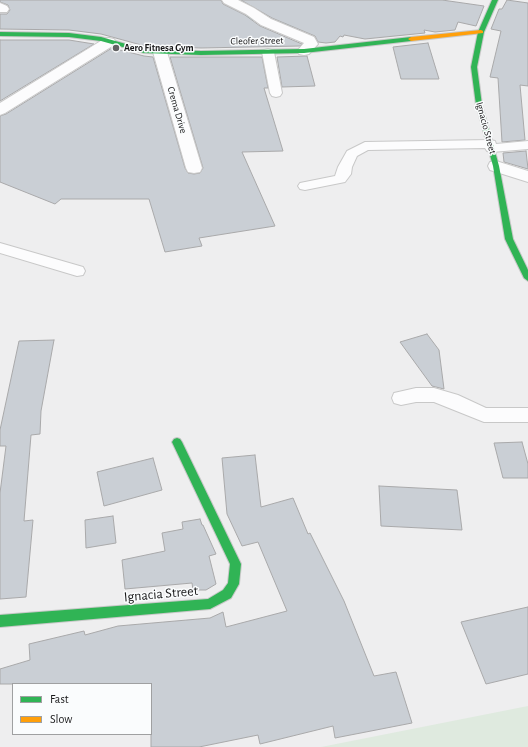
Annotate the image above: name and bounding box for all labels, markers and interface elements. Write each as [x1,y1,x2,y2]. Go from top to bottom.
street label: Cleofer Street [230,35,284,47]
place label: Aero Fitnesa Gym [124,42,194,54]
marker: Aero Fitnesa Gym [111,43,121,53]
street label: Crema Drive [165,85,189,135]
street label: Ignacio Street [473,101,499,155]
street label: Ignacia Street [123,582,199,606]
legend [12,683,152,735]
text: Fast [50,693,69,705]
text: Slow [50,713,72,725]

